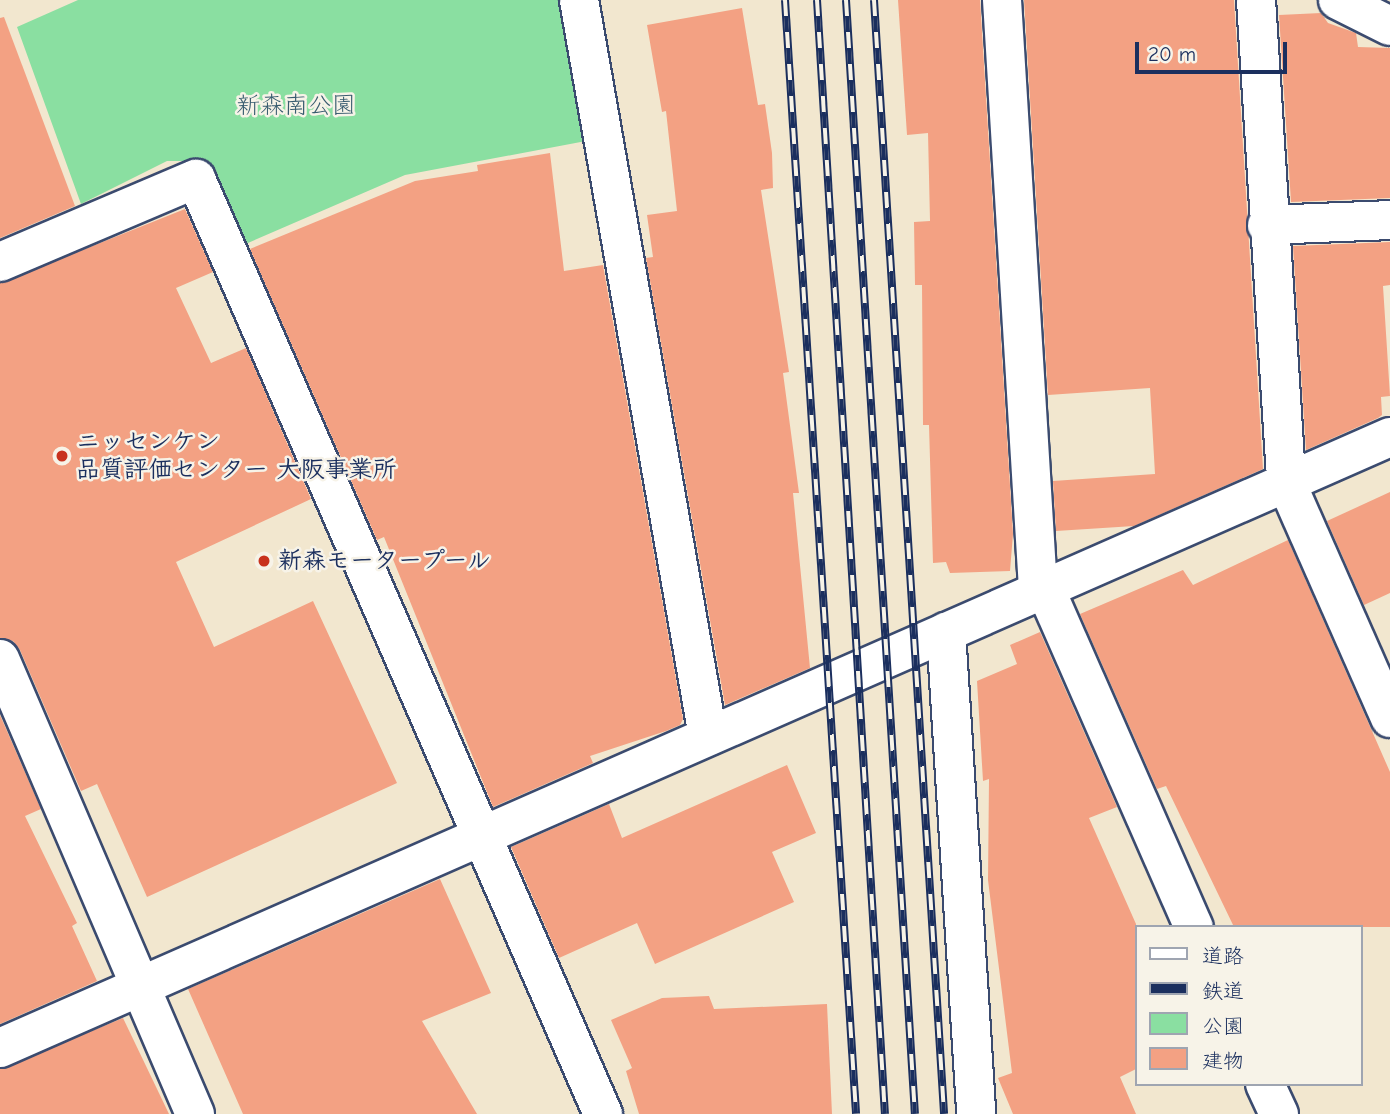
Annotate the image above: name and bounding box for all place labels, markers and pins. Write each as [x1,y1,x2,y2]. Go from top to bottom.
place label: ニッセンケン 品質評価センター 大阪事業所 [76,428,397,484]
marker: ニッセンケン 品質評価センター 大阪事業所 [54,448,70,464]
place label: 新森モータープール [278,547,493,575]
marker: 新森モータープール [256,553,272,569]

